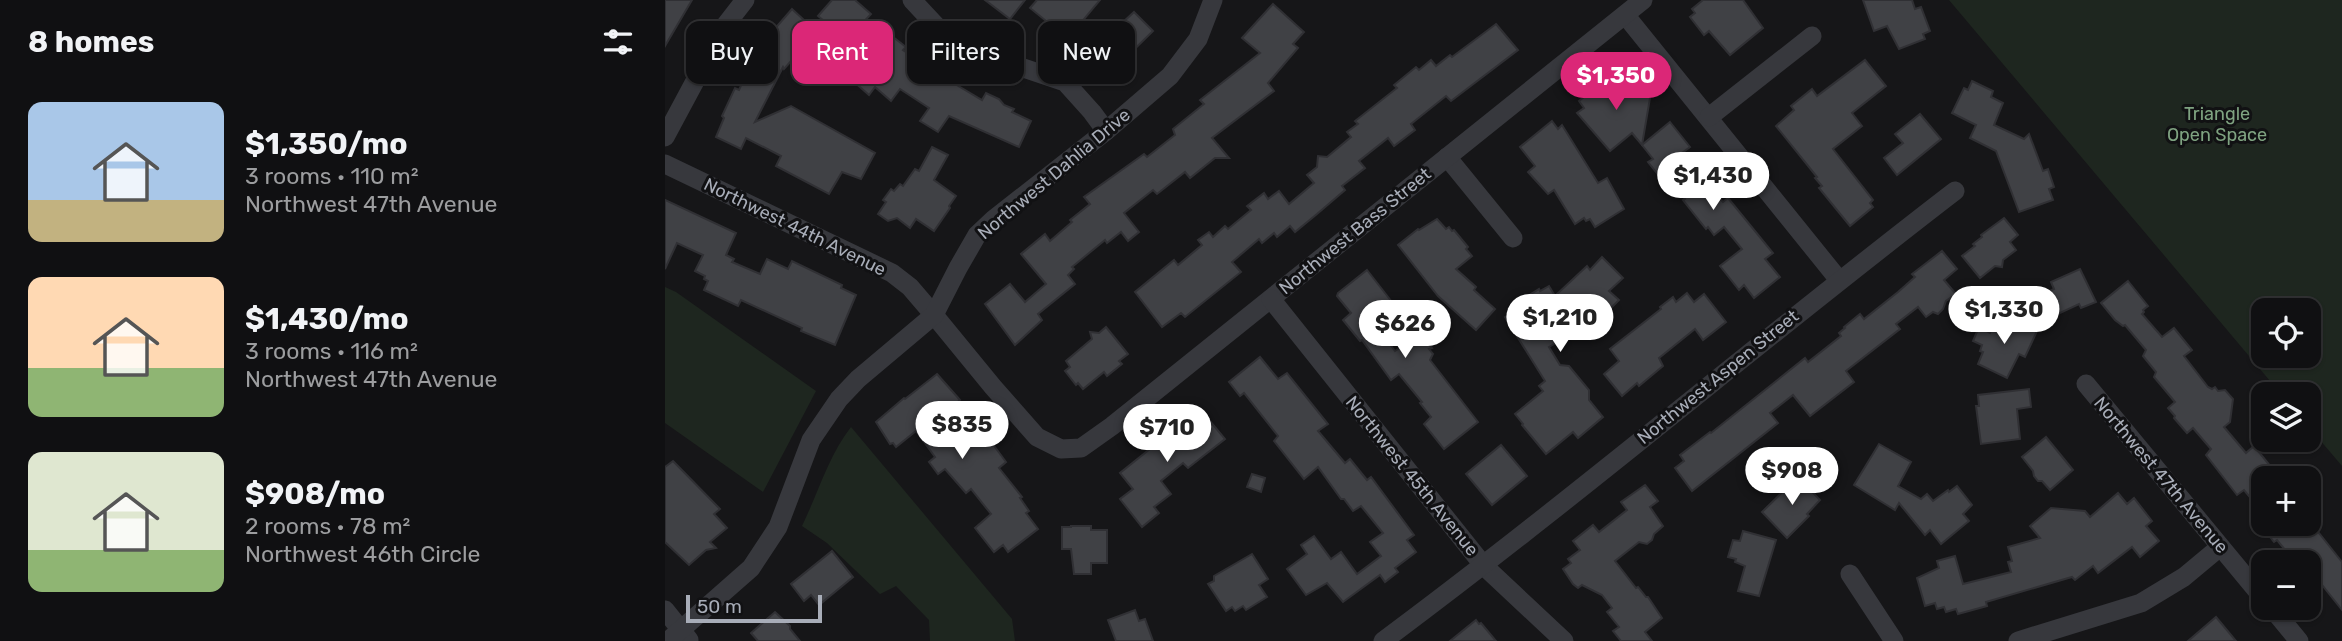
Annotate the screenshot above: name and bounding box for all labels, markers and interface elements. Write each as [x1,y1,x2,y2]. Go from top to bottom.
chip: Buy [686,21,778,84]
chip: Rent [792,21,893,84]
chip: Filters [907,21,1024,84]
chip: New [1038,21,1135,84]
icon: filters [599,23,637,61]
text: 8 homes [28,24,154,60]
pin: $1,350 [1559,52,1673,112]
text: $1,350 [1577,61,1655,89]
park label: Triangle Open Space [2167,103,2267,146]
street label: Northwest Dahlia Drive [973,104,1135,244]
text: $1,350/mo [245,126,408,162]
icon: home [84,130,168,214]
pin: $1,430 [1656,152,1770,212]
text: $1,430 [1673,161,1753,189]
text: 3 rooms · 110 m² [245,162,419,190]
street label: Northwest Bass Street [1275,163,1435,299]
street label: Northwest 44th Avenue [700,173,890,281]
text: Northwest 47th Avenue [245,190,497,218]
pin: $1,330 [1947,286,2061,346]
pin: $1,210 [1503,294,1617,354]
text: $1,330 [1964,295,2044,323]
map controls [2251,298,2321,620]
button: locate [2251,298,2321,368]
pin: $626 [1364,300,1446,360]
text: $1,430/mo [245,301,409,337]
text: $1,210 [1522,303,1598,331]
icon: home [84,305,168,389]
street label: Northwest Aspen Street [1633,305,1803,449]
text: $626 [1375,309,1435,337]
text: 3 rooms · 116 m² [245,337,418,365]
text: Northwest 47th Avenue [245,365,497,393]
button: layers [2251,382,2321,452]
street label: Northwest 45th Avenue [1341,392,1483,560]
street label: Northwest 47th Avenue [2089,392,2233,558]
pin: $835 [921,402,1003,461]
pin: $710 [1126,405,1208,464]
text: $835 [932,410,992,438]
text: $710 [1139,413,1195,441]
pin: $908 [1751,448,1833,507]
text: $908 [1761,456,1823,484]
button: + [2251,466,2321,536]
text: $908/mo [245,476,385,512]
icon: home [84,480,168,564]
text: 2 rooms · 78 m² [245,512,410,540]
text: Northwest 46th Circle [245,540,480,568]
button: − [2251,550,2321,620]
scale bar [686,592,823,624]
text: 50 m [697,595,742,618]

